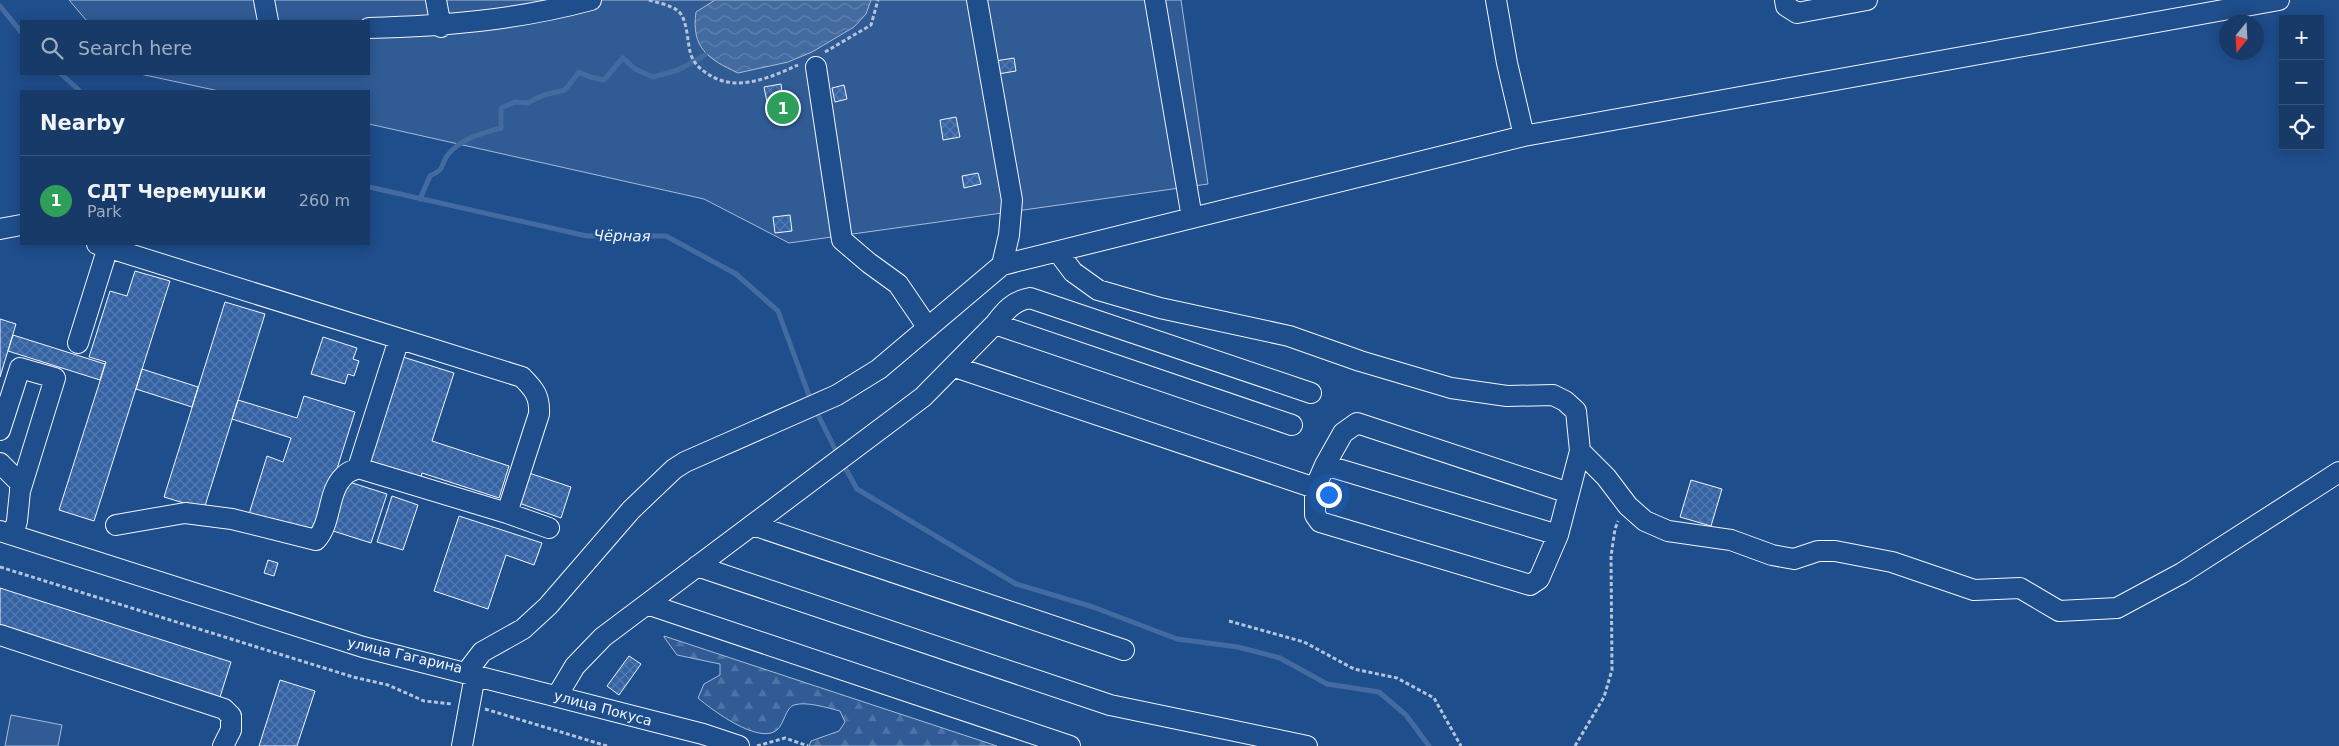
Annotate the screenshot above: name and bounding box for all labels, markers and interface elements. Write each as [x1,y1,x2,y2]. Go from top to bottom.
north arrow [2219,15,2264,60]
map controls [2279,15,2324,150]
button: + [2279,15,2324,60]
search box [20,20,370,75]
icon: search [38,34,66,62]
text: Search here [78,37,192,59]
button: − [2279,60,2324,105]
pin: 1 [767,89,799,127]
button: locate [2279,105,2324,150]
text: Nearby [40,111,125,135]
text: СДТ Черемушки [87,180,266,202]
text: 1 [50,191,62,210]
text: 260 m [299,191,350,210]
text: Park [87,202,122,221]
water label: Чёрная [593,227,651,245]
your location [1316,482,1342,508]
street label: улица Гагарина [346,634,464,676]
street label: улица Покуса [552,687,654,729]

